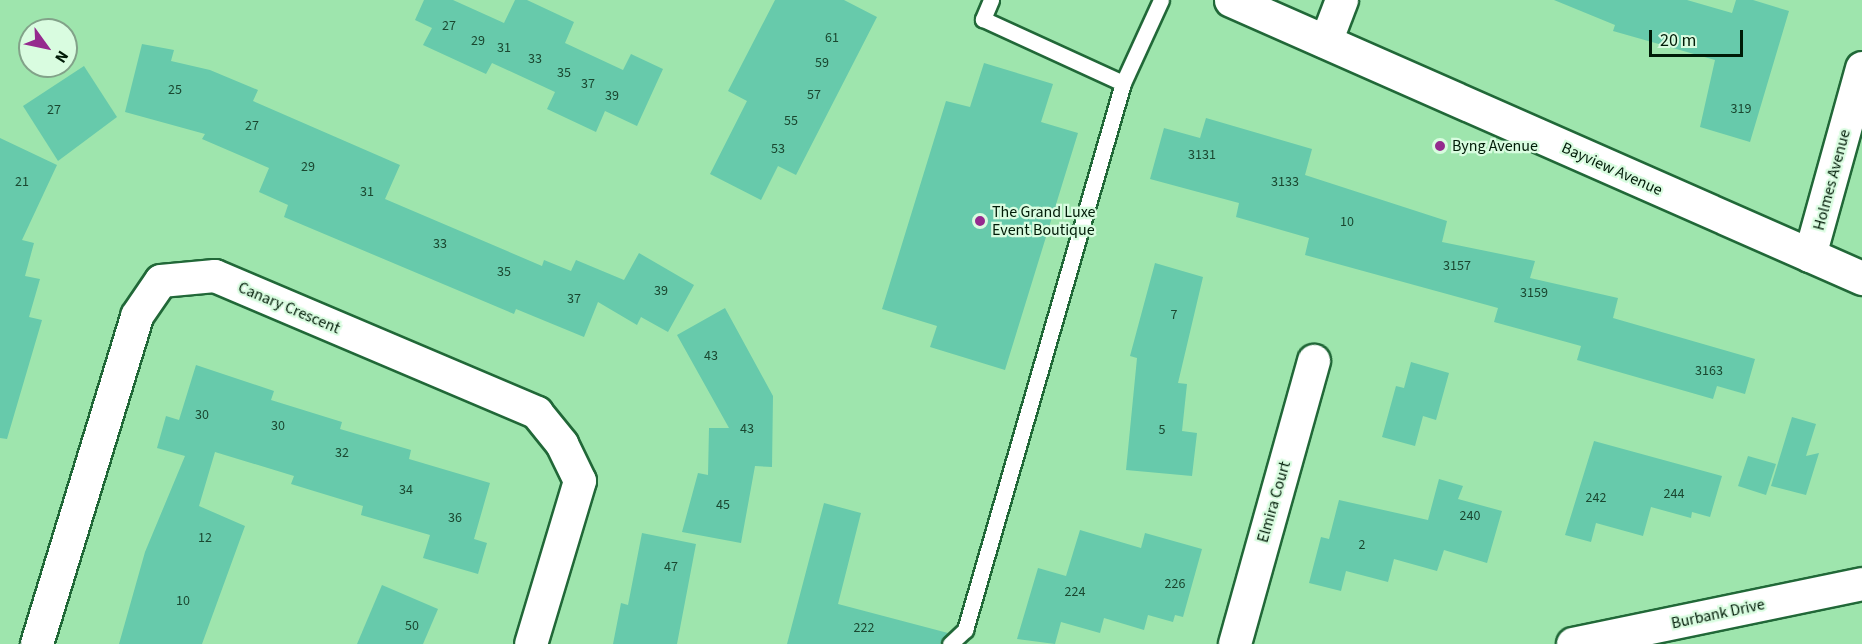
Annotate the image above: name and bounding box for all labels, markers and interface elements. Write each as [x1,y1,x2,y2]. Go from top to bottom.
north arrow [18,18,78,78]
house number: 27 [442,18,456,34]
scale bar [1652,18,1746,56]
text: 20 m [1660,28,1696,53]
house number: 61 [825,30,839,46]
house number: 29 [471,33,485,49]
house number: 31 [497,40,511,56]
text: N [49,46,74,67]
house number: 33 [528,51,542,67]
house number: 59 [815,55,829,71]
house number: 35 [557,65,571,81]
house number: 37 [581,76,595,92]
house number: 25 [168,82,182,98]
house number: 57 [807,87,821,103]
house number: 39 [605,88,619,104]
house number: 319 [1731,101,1751,117]
house number: 27 [47,102,61,118]
house number: 55 [784,113,798,129]
house number: 27 [245,118,259,134]
street label: Holmes Avenue [1809,127,1855,233]
place label: Byng Avenue [1452,136,1538,156]
street label: Bayview Avenue [1559,138,1665,200]
marker: Byng Avenue [1433,139,1447,153]
house number: 53 [771,141,785,157]
house number: 3131 [1188,147,1216,163]
house number: 29 [301,159,315,175]
house number: 21 [15,174,29,190]
house number: 3133 [1271,174,1299,190]
house number: 31 [360,184,374,200]
place label: The Grand Luxe Event Boutique [992,202,1095,240]
marker: The Grand Luxe Event Boutique [973,214,987,228]
house number: 10 [1340,214,1354,230]
house number: 33 [433,236,447,252]
house number: 3157 [1443,258,1471,274]
house number: 35 [497,264,511,280]
street label: Canary Crescent [235,278,343,338]
house number: 39 [654,283,668,299]
house number: 3159 [1520,285,1548,301]
house number: 37 [567,291,581,307]
house number: 7 [1171,307,1177,323]
house number: 43 [704,348,718,364]
house number: 3163 [1695,363,1723,379]
house number: 30 [195,407,209,423]
house number: 30 [271,418,285,434]
house number: 43 [740,421,754,437]
house number: 5 [1159,422,1165,438]
house number: 32 [335,445,349,461]
street label: Elmira Court [1253,459,1295,545]
house number: 34 [399,482,413,498]
house number: 244 [1664,486,1684,502]
house number: 242 [1586,490,1606,506]
house number: 45 [716,497,730,513]
house number: 240 [1460,508,1480,524]
house number: 36 [448,510,462,526]
house number: 12 [198,530,212,546]
house number: 2 [1359,537,1365,553]
house number: 47 [664,559,678,575]
house number: 226 [1165,576,1185,592]
house number: 224 [1065,584,1085,600]
house number: 10 [176,593,190,609]
street label: Burbank Drive [1670,595,1766,633]
house number: 50 [405,618,419,634]
house number: 222 [854,620,874,636]

